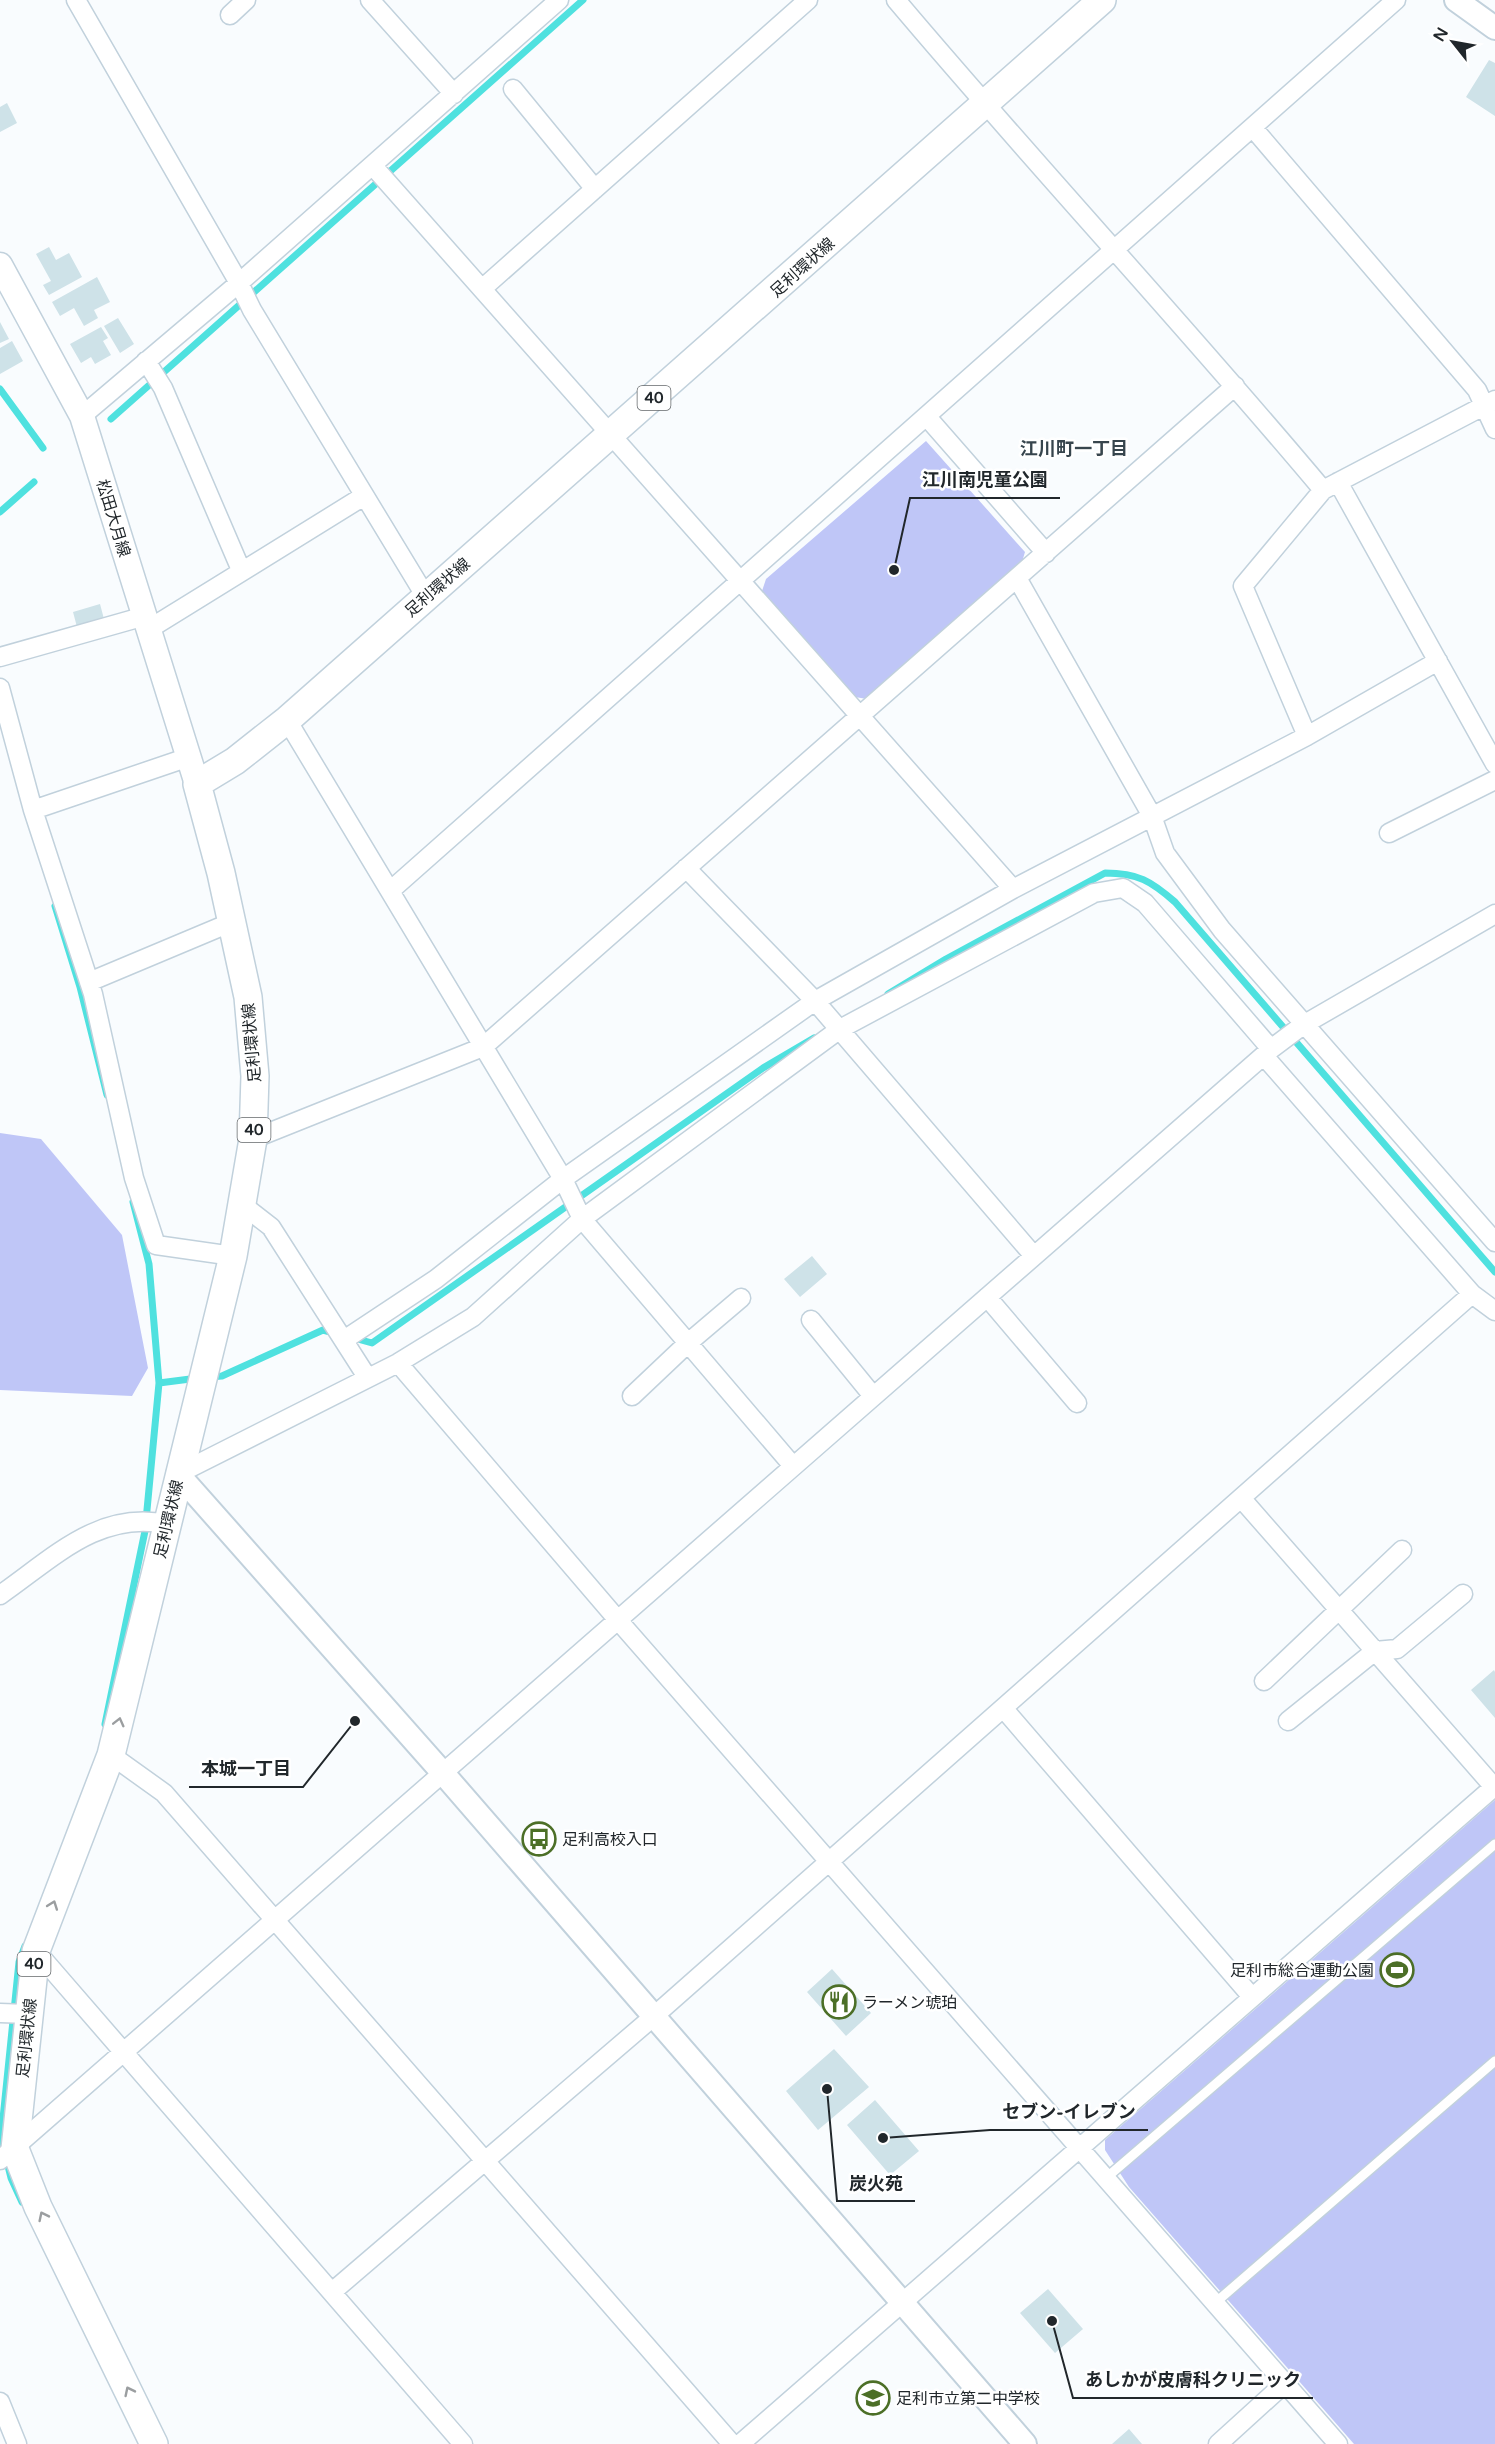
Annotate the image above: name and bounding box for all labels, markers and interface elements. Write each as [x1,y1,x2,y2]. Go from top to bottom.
north arrow [1423,12,1483,72]
text: N [1429,24,1453,45]
street label: 足利環状線 [766,234,839,302]
road number: 40 [638,386,670,410]
district label: 江川町一丁目 [1020,438,1128,460]
callout: 江川南児童公園 [910,462,1060,498]
text: 江川南児童公園 [922,469,1048,491]
street label: 松田大月線 [92,477,134,559]
street label: 足利環状線 [401,554,474,622]
street label: 足利環状線 [239,1002,265,1084]
road number: 40 [238,1118,270,1142]
street label: 足利環状線 [150,1478,188,1560]
one-way arrow [111,1717,124,1727]
callout: 本城一丁目 [189,1751,303,1787]
text: 本城一丁目 [201,1758,291,1780]
bus stop icon: 足利高校入口 [521,1821,557,1857]
place label: 足利高校入口 [562,1830,658,1850]
one-way arrow [45,1900,58,1911]
road number: 40 [18,1952,51,1976]
sports icon: 足利市総合運動公園 [1379,1952,1415,1988]
place label: 足利市総合運動公園 [1230,1961,1374,1981]
restaurant icon: ラーメン琥珀 [821,1984,857,2020]
place label: ラーメン琥珀 [862,1993,957,2013]
street label: 足利環状線 [13,1997,41,2079]
callout: セブン-イレブン [990,2094,1148,2130]
text: セブン-イレブン [1002,2101,1136,2123]
callout: 炭火苑 [837,2165,915,2201]
text: 炭火苑 [849,2173,903,2195]
one-way arrow [38,2212,50,2223]
callout: あしかが皮膚科クリニック [1073,2362,1313,2398]
text: あしかが皮膚科クリニック [1085,2369,1301,2391]
school or university icon: 足利市立第二中学校 [855,2380,891,2416]
one-way arrow [125,2387,137,2398]
place label: 足利市立第二中学校 [896,2389,1040,2409]

